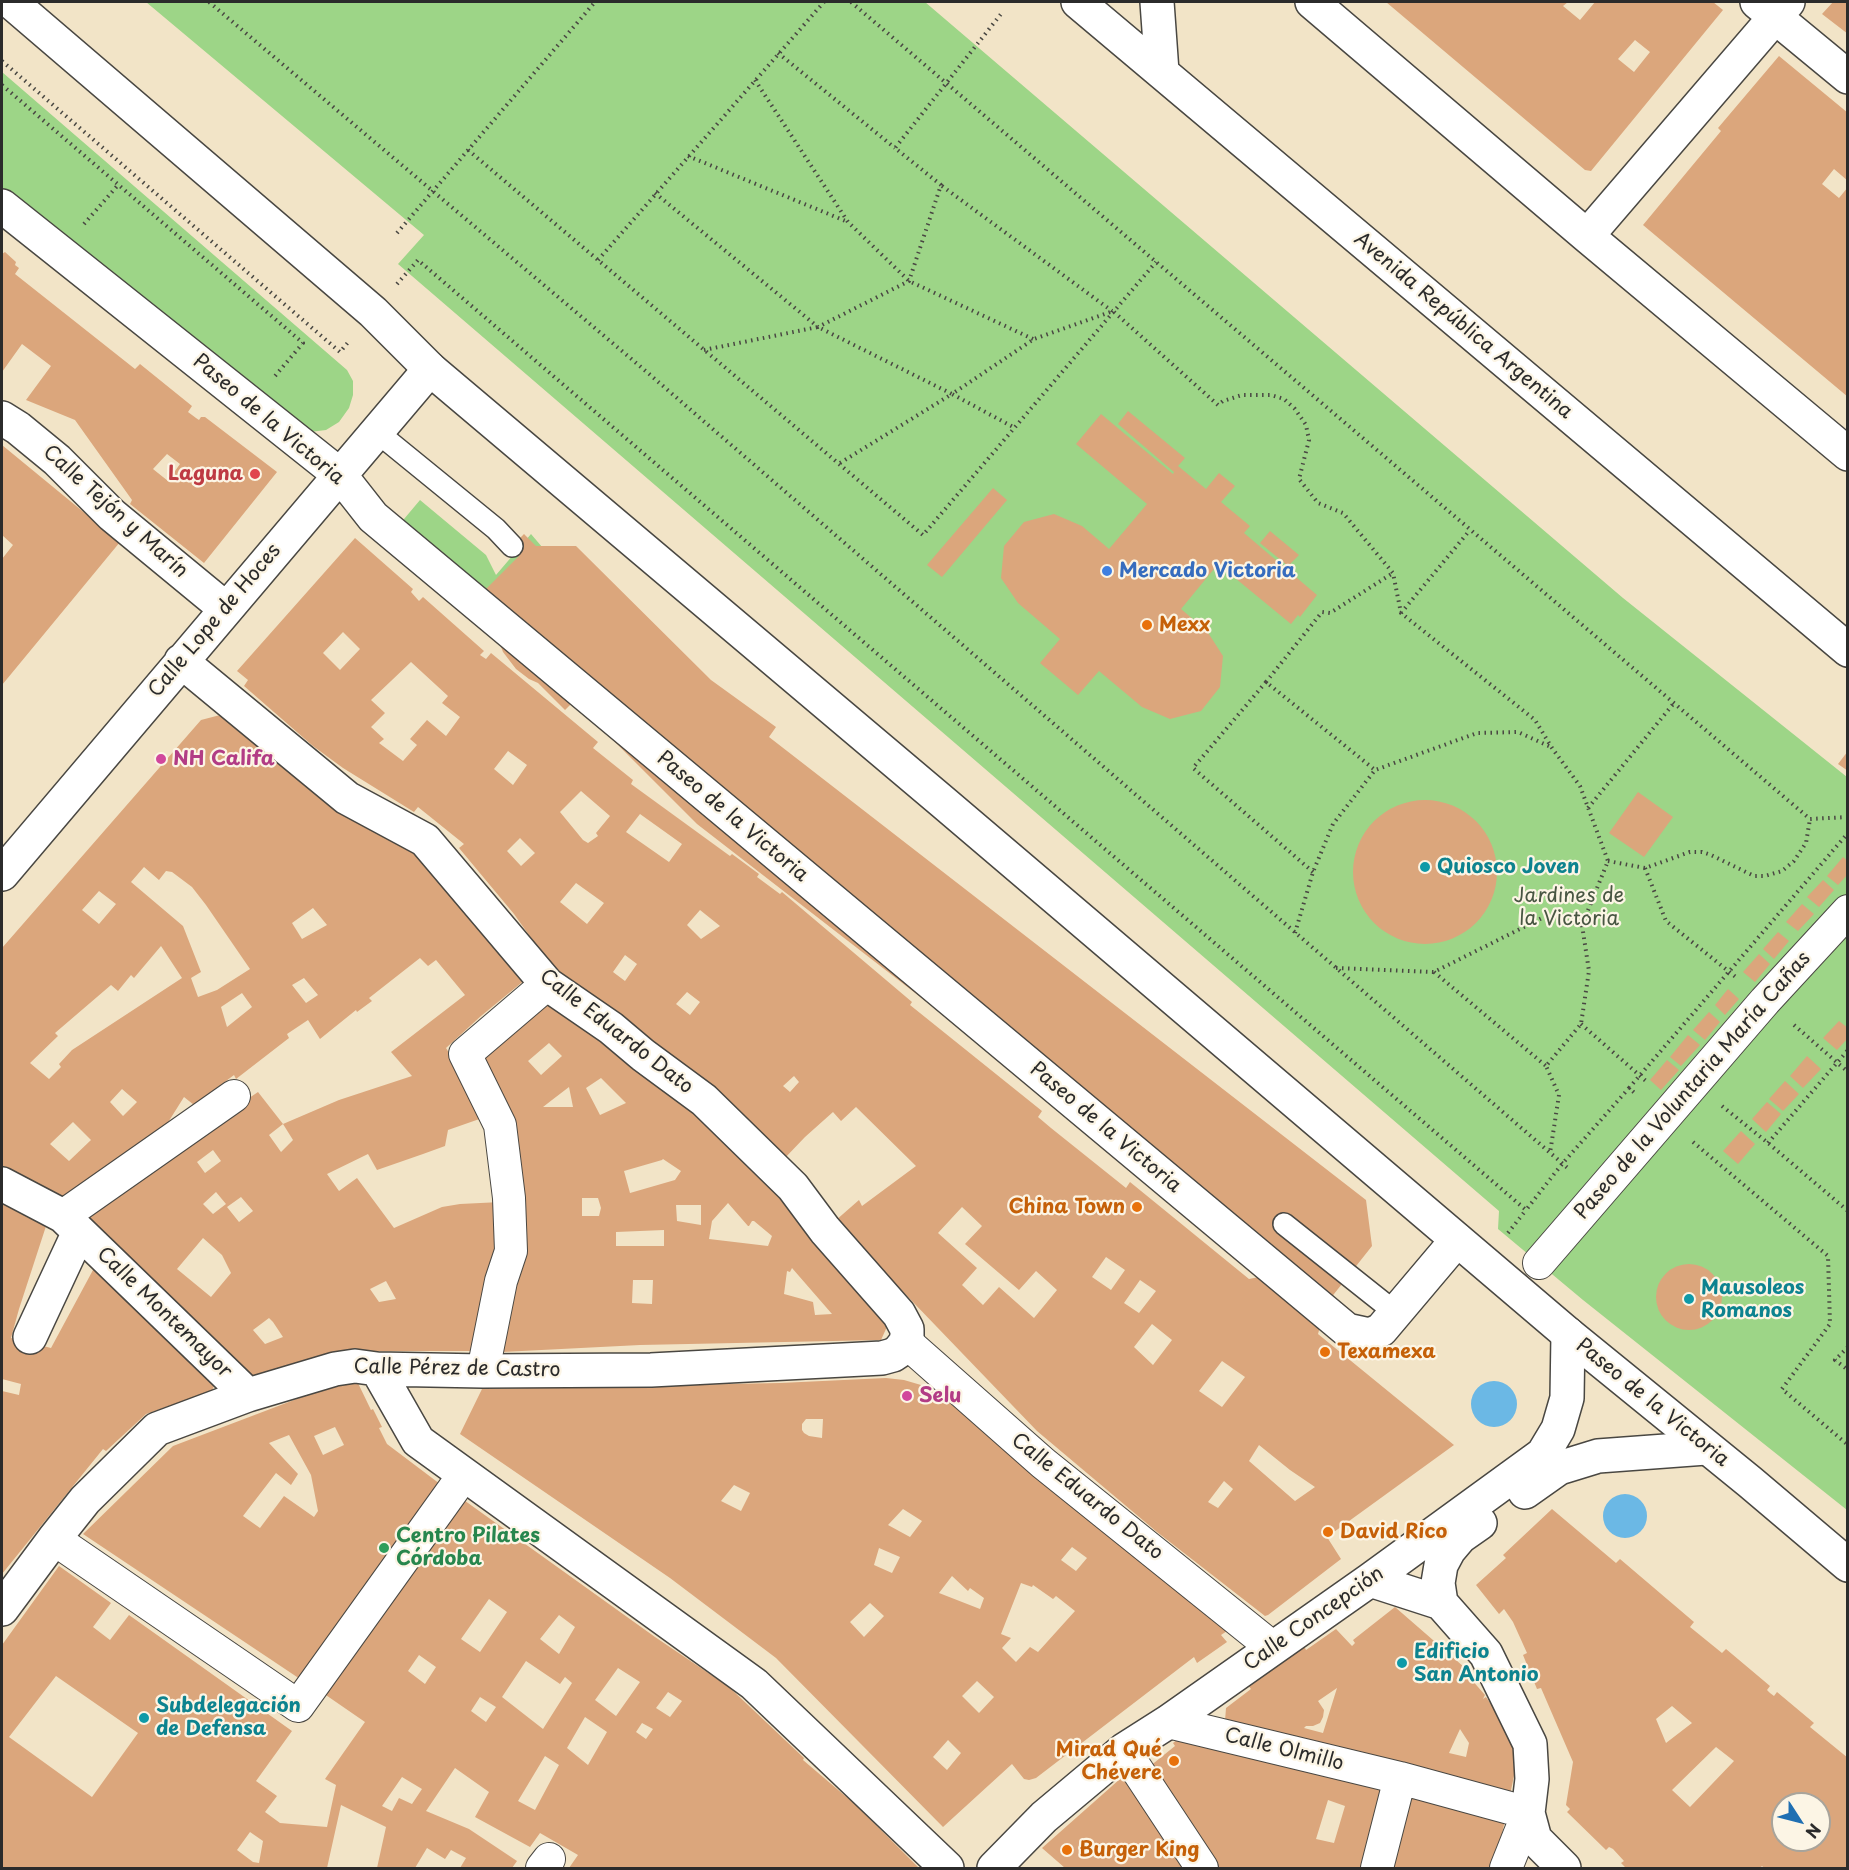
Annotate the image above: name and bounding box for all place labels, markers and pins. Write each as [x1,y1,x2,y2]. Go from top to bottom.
place label: Laguna [168,462,243,486]
marker: Laguna [248,467,262,481]
place label: Mercado Victoria [1119,559,1296,583]
marker: Mercado Victoria [1100,564,1114,578]
place label: Mexx [1159,613,1210,637]
marker: Mexx [1140,618,1154,632]
place label: NH Califa [173,747,275,771]
marker: NH Califa [154,752,168,766]
place label: Quiosco Joven [1437,855,1579,879]
marker: Quiosco Joven [1418,860,1432,874]
place label: China Town [1008,1195,1125,1219]
marker: China Town [1130,1200,1144,1214]
place label: Mausoleos Romanos [1701,1276,1804,1323]
marker: Mausoleos Romanos [1682,1292,1696,1306]
place label: Texamexa [1337,1340,1436,1364]
marker: Texamexa [1318,1345,1332,1359]
place label: Selu [919,1384,961,1408]
marker: Selu [900,1389,914,1403]
place label: David Rico [1340,1520,1447,1544]
place label: Centro Pilates Córdoba [396,1524,540,1571]
marker: David Rico [1321,1525,1335,1539]
marker: Centro Pilates Córdoba [377,1541,391,1555]
place label: Edificio San Antonio [1414,1640,1538,1687]
marker: Edificio San Antonio [1395,1656,1409,1670]
place label: Subdelegación de Defensa [156,1694,301,1741]
marker: Subdelegación de Defensa [137,1711,151,1725]
place label: Mirad Qué Chévere [1056,1738,1162,1785]
marker: Mirad Qué Chévere [1167,1754,1181,1768]
place label: Burger King [1079,1838,1199,1862]
marker: Burger King [1060,1843,1074,1857]

